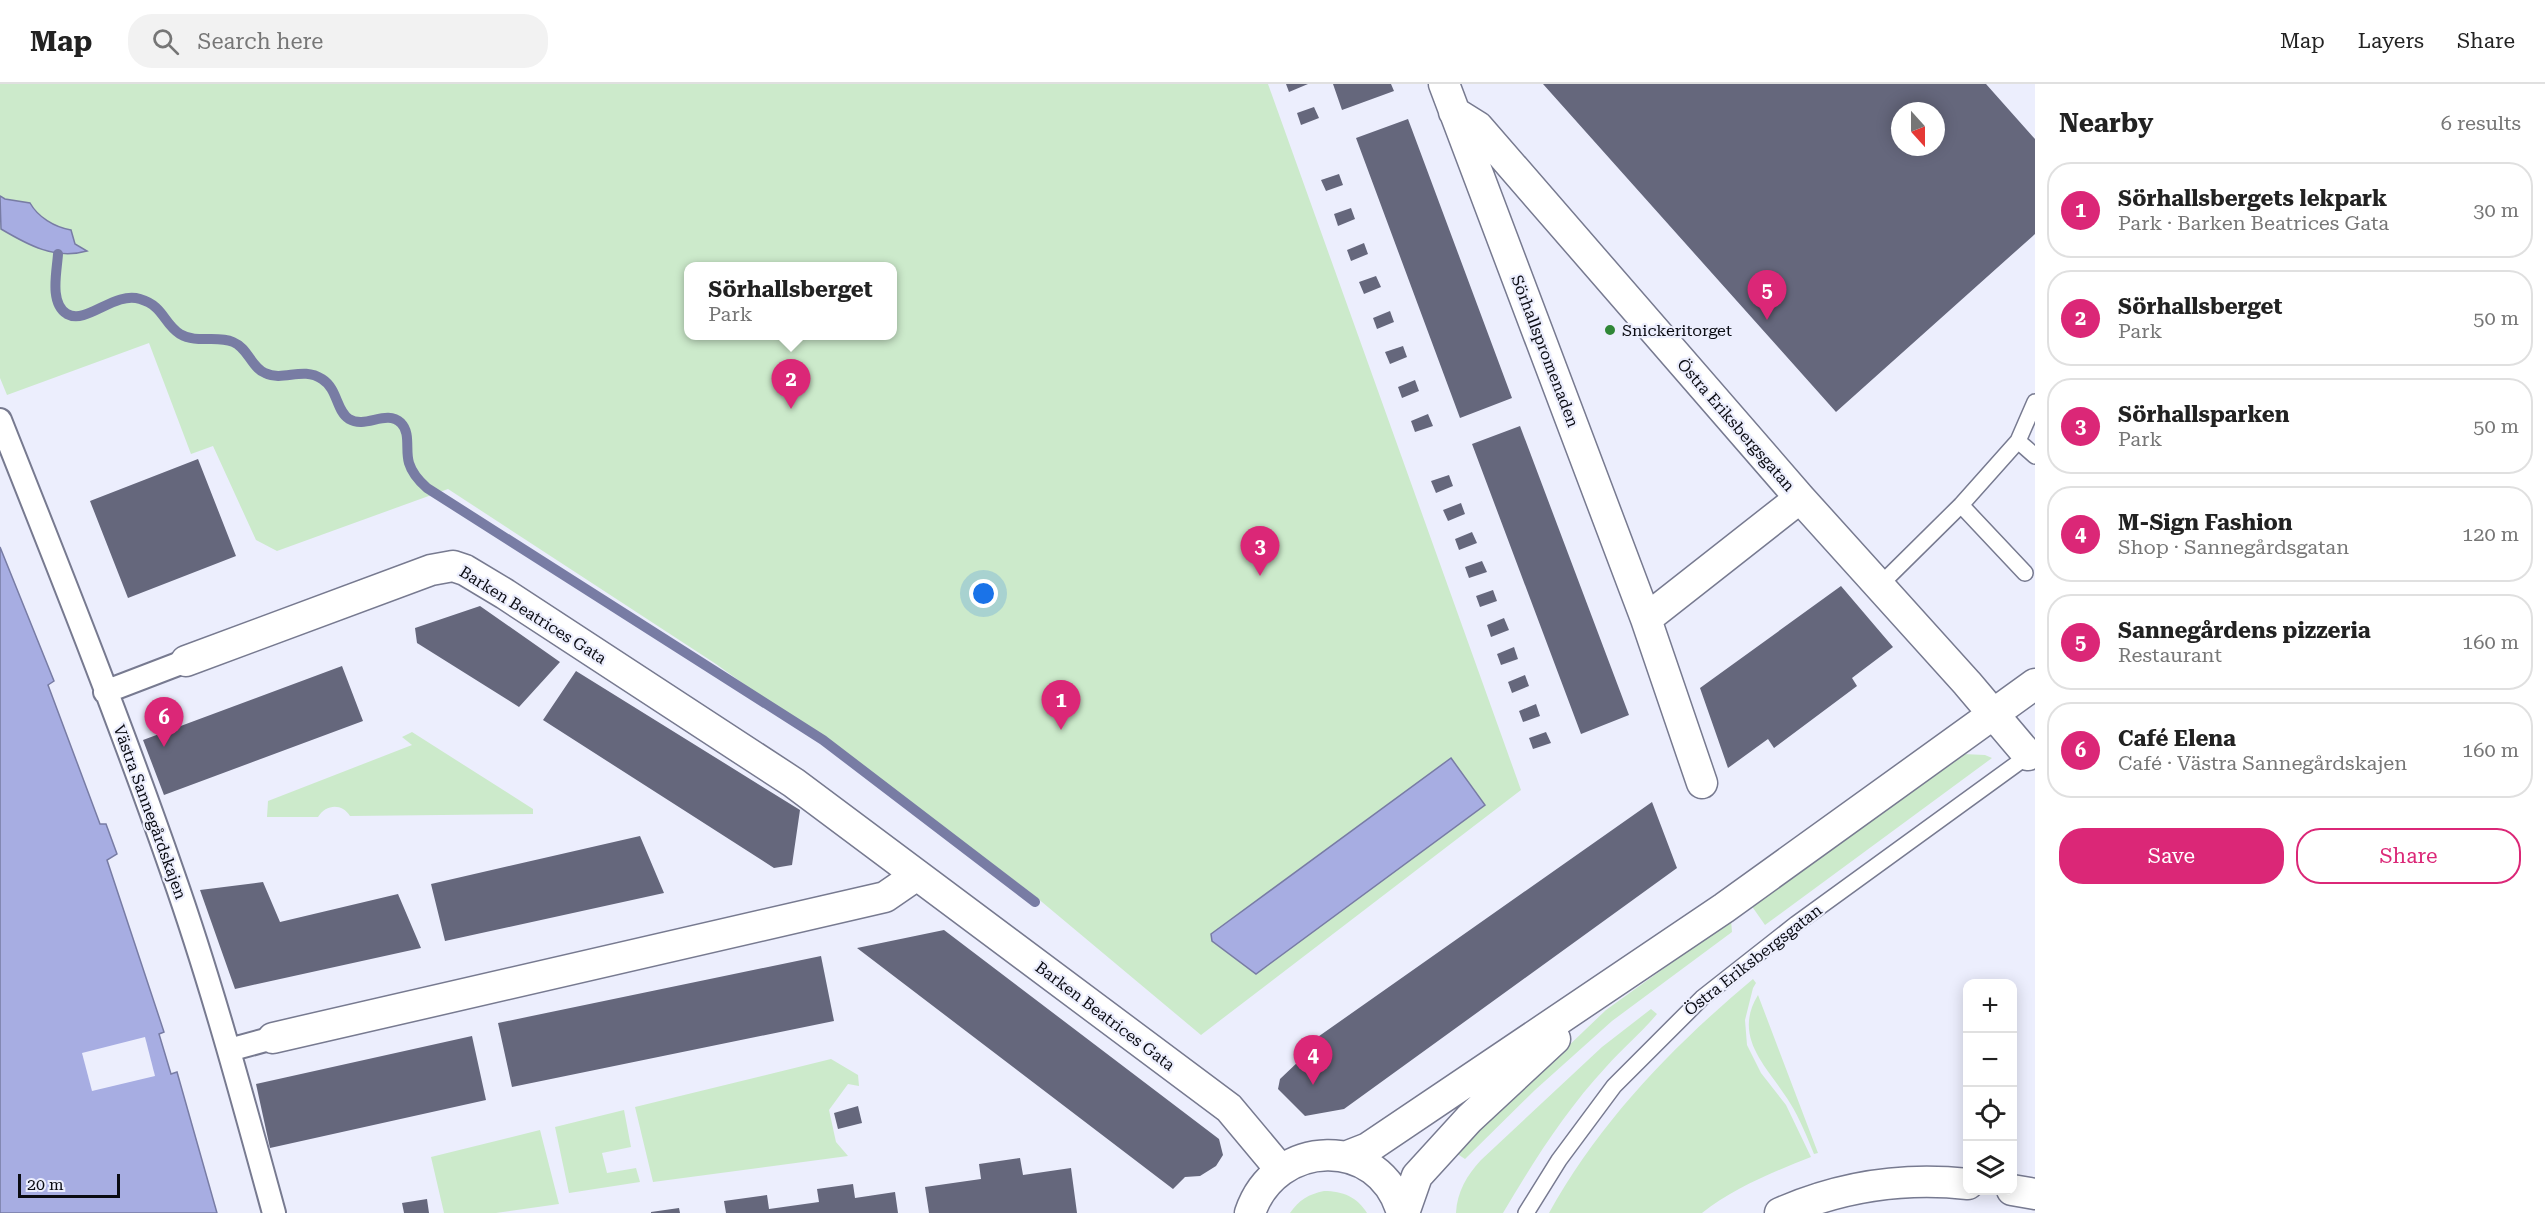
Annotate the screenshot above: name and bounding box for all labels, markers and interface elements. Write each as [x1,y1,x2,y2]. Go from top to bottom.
search box [128,14,548,68]
text: Map [30,25,92,58]
icon: search [149,25,182,58]
text: Search here [197,29,323,54]
text: Map [2280,29,2325,53]
text: Layers [2358,29,2424,53]
text: Share [2457,29,2515,53]
north arrow [1891,102,1945,156]
text: Nearby [2059,108,2153,138]
text: 6 results [2441,111,2521,135]
text: Sörhallsbergets lekpark [2118,186,2387,211]
text: 1 [2075,198,2086,222]
text: 30 m [2473,198,2519,222]
text: Park · Barken Beatrices Gata [2118,211,2389,235]
popup [684,262,897,340]
pin: 5 [1748,270,1786,320]
street label: Sörhallspromenaden [1507,272,1583,430]
text: Sörhallsberget [708,277,873,302]
text: Sörhallsberget [2118,294,2282,319]
text: Park [708,302,752,326]
text: 2 [2075,306,2086,330]
text: 50 m [2473,306,2519,330]
text: Park [2118,319,2162,343]
place label: Snickeritorget [1622,321,1732,340]
marker: Snickeritorget [1603,323,1617,337]
street label: Östra Eriksbergsgatan [1673,355,1799,495]
pin: 2 [772,360,810,409]
text: Sörhallsparken [2118,402,2289,427]
text: 3 [2075,414,2086,438]
text: 50 m [2473,414,2519,438]
text: Park [2118,427,2162,451]
text: M-Sign Fashion [2118,510,2292,535]
text: 4 [2075,522,2086,546]
text: 120 m [2462,522,2519,546]
pin: 3 [1240,526,1280,576]
text: Shop · Sannegårdsgatan [2118,535,2349,559]
street label: Barken Beatrices Gata [456,562,610,668]
your location [969,579,998,608]
text: Sannegårdens pizzeria [2118,618,2371,643]
text: 5 [2075,630,2086,654]
text: 160 m [2462,630,2519,654]
text: Restaurant [2118,643,2222,667]
pin: 1 [1042,680,1080,730]
pin: 6 [144,698,184,747]
street label: Västra Sannegårdskajen [110,722,190,902]
text: Café Elena [2118,726,2236,751]
text: 6 [2075,738,2086,762]
text: 160 m [2462,738,2519,762]
text: Café · Västra Sannegårdskajen [2118,751,2407,775]
button: Save [2059,828,2284,884]
button: Share [2296,828,2521,884]
street label: Östra Eriksbergsgatan [1680,900,1826,1020]
street label: Barken Beatrices Gata [1032,957,1179,1075]
map controls [1963,979,2017,1195]
button: + [1963,979,2017,1033]
button: − [1963,1033,2017,1087]
pin: 4 [1294,1036,1332,1085]
button: locate [1963,1087,2017,1141]
button: layers [1963,1141,2017,1195]
scale bar [18,1171,120,1198]
text: 20 m [27,1175,64,1194]

